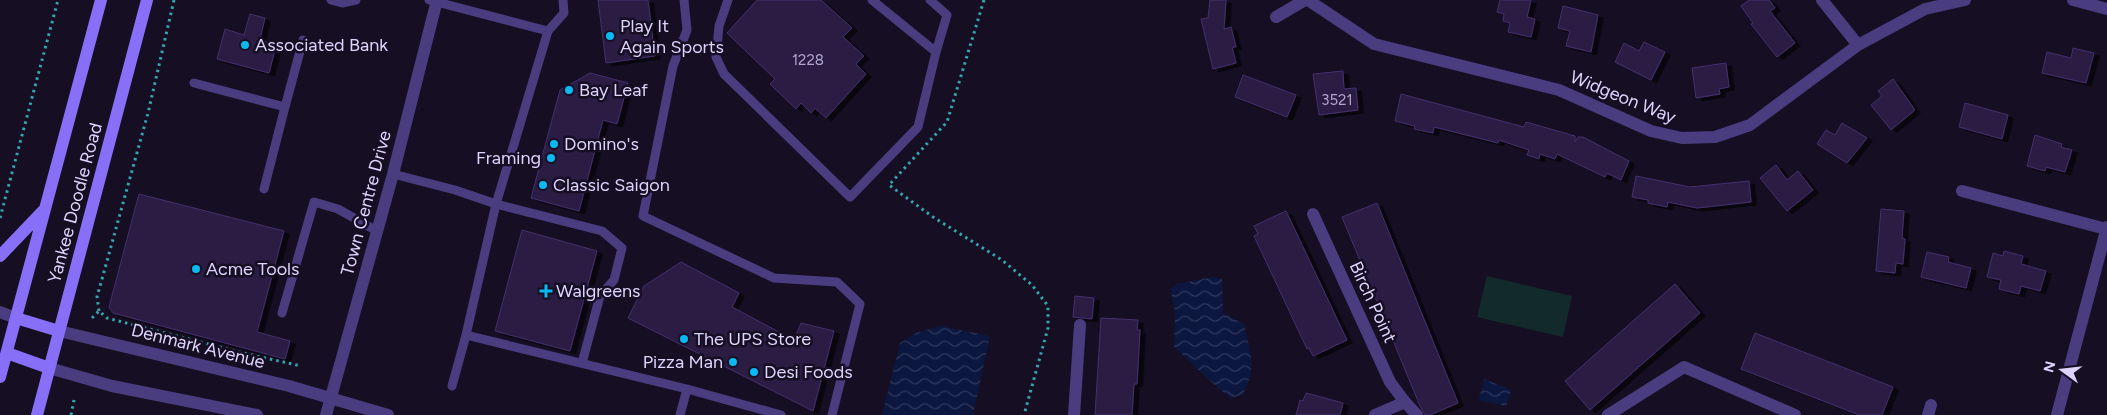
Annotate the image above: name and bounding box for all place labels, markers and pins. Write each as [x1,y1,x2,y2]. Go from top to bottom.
place label: Play It Again Sports [620,15,724,58]
marker: Play It Again Sports [604,30,616,42]
place label: Associated Bank [255,34,388,56]
marker: Associated Bank [239,39,251,51]
place label: Bay Leaf [579,79,648,101]
marker: Bay Leaf [563,84,575,96]
place label: Domino's [564,133,639,155]
marker: Domino's [548,138,560,150]
place label: Framing [476,147,541,169]
marker: Framing [545,152,557,164]
place label: Classic Saigon [553,174,670,196]
marker: Classic Saigon [537,179,549,191]
place label: Acme Tools [206,258,299,280]
marker: Acme Tools [190,263,202,275]
place label: Walgreens [556,280,640,302]
marker: Walgreens [540,285,552,297]
place label: The UPS Store [694,328,811,350]
marker: The UPS Store [678,333,690,345]
place label: Pizza Man [643,351,723,373]
marker: Pizza Man [727,356,739,368]
place label: Desi Foods [764,361,853,383]
marker: Desi Foods [748,366,760,378]

